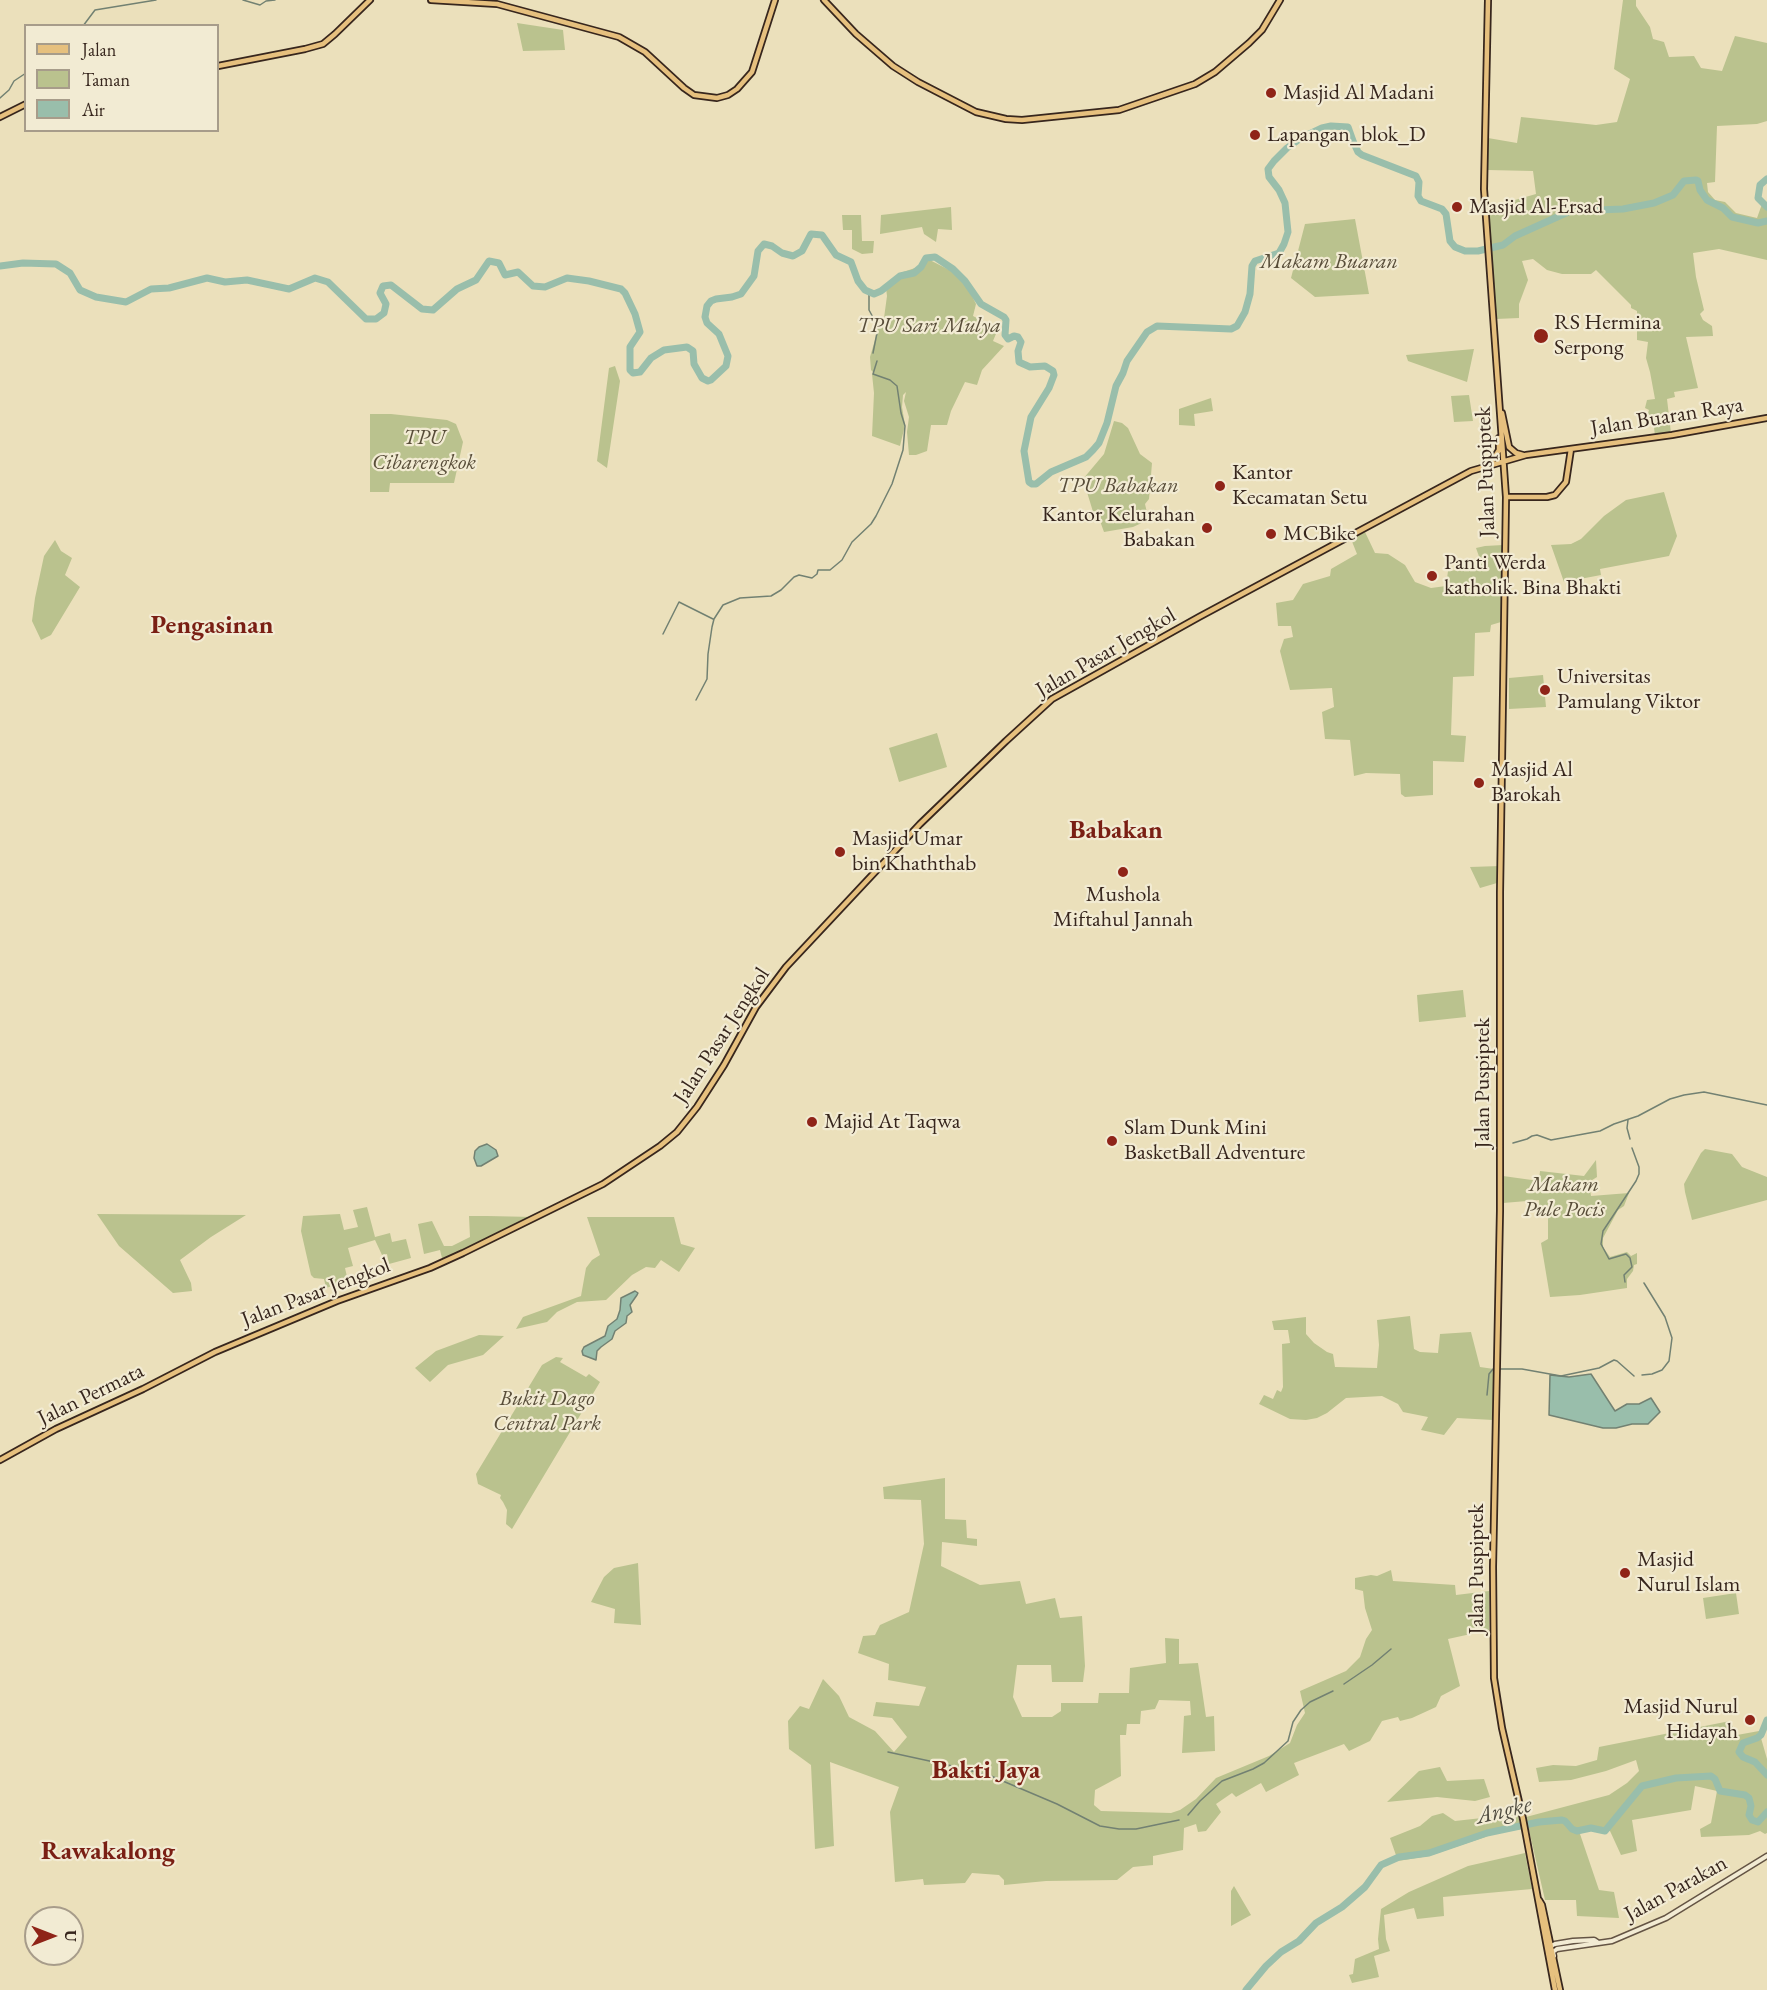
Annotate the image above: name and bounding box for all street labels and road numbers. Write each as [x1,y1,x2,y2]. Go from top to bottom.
street label: Jalan Buaran Raya [1589,392,1745,442]
street label: Jalan Puspiptek [1471,406,1501,538]
street label: Jalan Pasar Jengkol [1031,602,1181,704]
street label: Jalan Pasar Jengkol [668,963,776,1109]
street label: Jalan Puspiptek [1470,1017,1496,1149]
street label: Jalan Pasar Jengkol [238,1253,394,1333]
street label: Jalan Permata [34,1358,148,1432]
street label: Jalan Puspiptek [1464,1503,1490,1635]
street label: Jalan Parakan [1620,1850,1732,1928]

